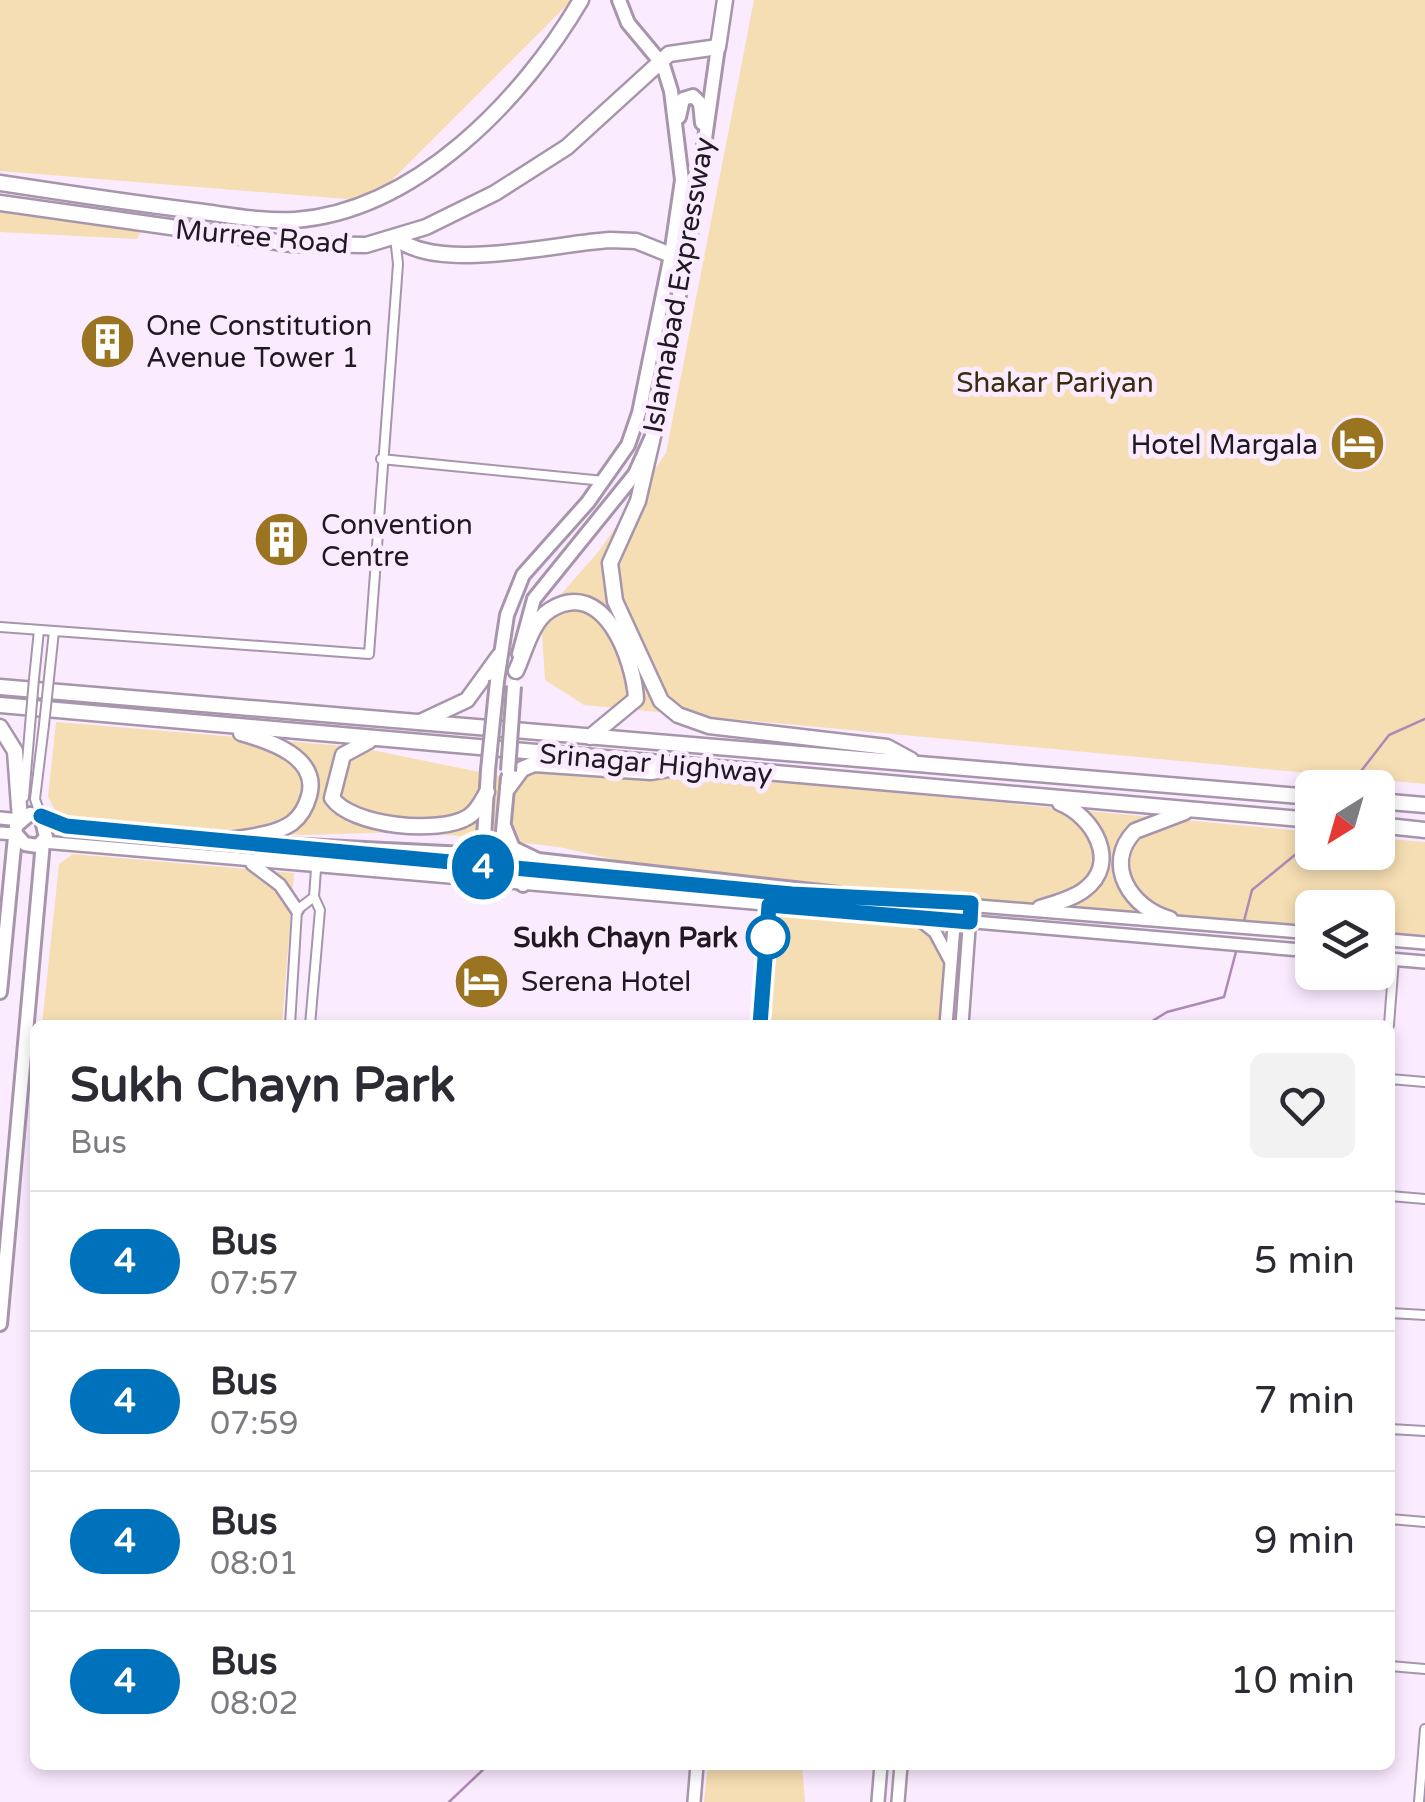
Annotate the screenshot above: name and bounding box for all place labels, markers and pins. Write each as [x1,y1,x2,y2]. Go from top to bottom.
place label: One Constitution Avenue Tower 1 [146,309,372,375]
building icon: One Constitution Avenue Tower 1 [77,311,137,371]
hotel icon: Hotel Margala [1327,414,1387,474]
place label: Hotel Margala [1131,428,1318,462]
place label: Convention Centre [321,508,473,574]
building icon: Convention Centre [252,510,312,570]
marker: Sukh Chayn Park [747,916,789,958]
place label: Sukh Chayn Park [513,921,738,955]
hotel icon: Serena Hotel [452,951,512,1011]
place label: Serena Hotel [521,965,691,999]

